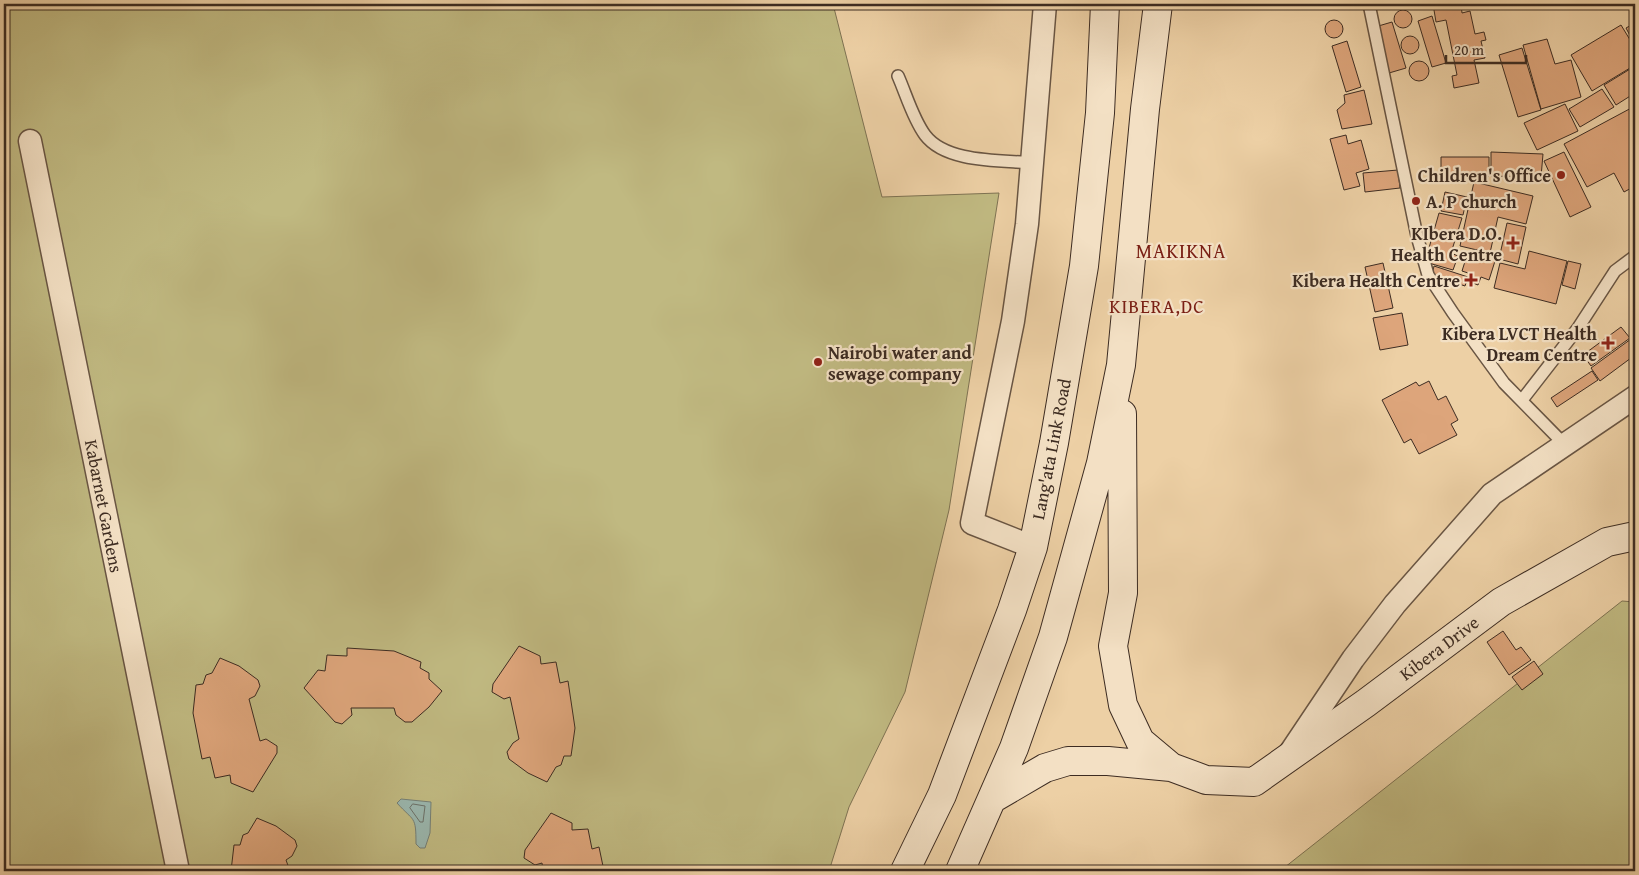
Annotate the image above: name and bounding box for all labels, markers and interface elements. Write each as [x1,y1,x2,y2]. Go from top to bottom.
scale bar [1446,32,1526,64]
text: 20 m [1454,39,1485,60]
place label: Children's Office [1418,162,1551,189]
marker: Children's Office [1555,169,1567,181]
place label: A. P church [1426,188,1517,215]
marker: A. P church [1410,195,1422,207]
place label: KIbera D.O. Health Centre [1391,220,1502,268]
district label: MAKIKNA [1136,236,1226,265]
marker: KIbera D.O. Health Centre [1506,236,1520,250]
place label: Kibera Health Centre [1292,267,1460,294]
marker: Kibera Health Centre [1464,273,1478,287]
district label: KIBERA,DC [1109,292,1205,320]
place label: Kibera LVCT Health Dream Centre [1442,320,1597,368]
marker: Kibera LVCT Health Dream Centre [1601,336,1615,350]
place label: Nairobi water and sewage company [828,339,972,387]
marker: Nairobi water and sewage company [812,356,824,368]
street label: Lang'ata Link Road [1024,376,1078,522]
street label: Kabarnet Gardens [78,437,130,575]
street label: Kibera Drive [1394,609,1484,687]

